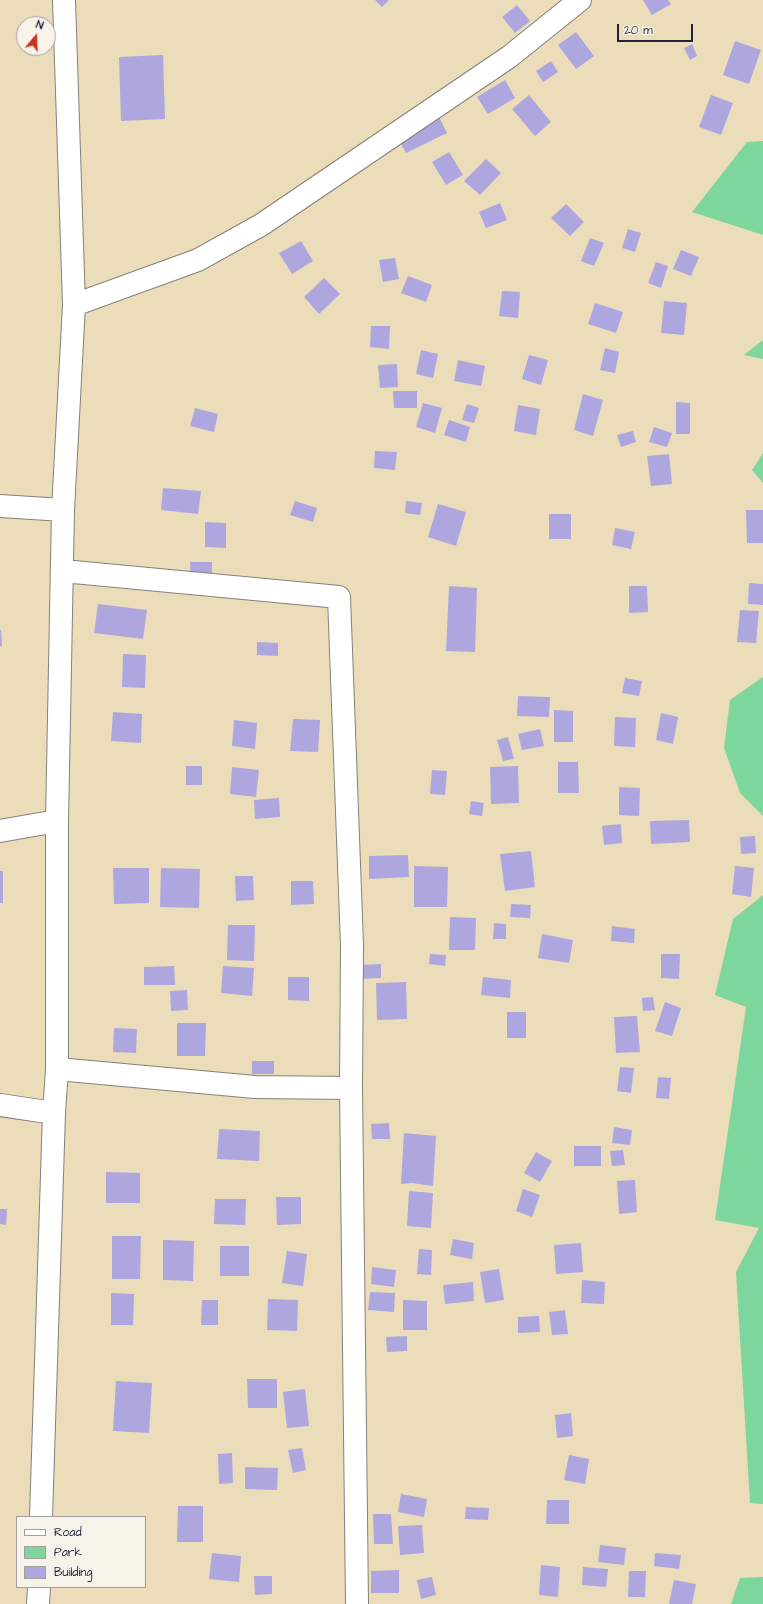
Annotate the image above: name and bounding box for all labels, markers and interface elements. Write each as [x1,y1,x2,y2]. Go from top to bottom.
north arrow [16,16,56,56]
scale bar [619,16,695,42]
text: N [34,17,45,33]
text: 20 m [624,22,653,39]
legend [16,1516,146,1588]
text: Road [54,1524,82,1541]
text: Park [54,1544,82,1561]
text: Building [54,1564,92,1581]

